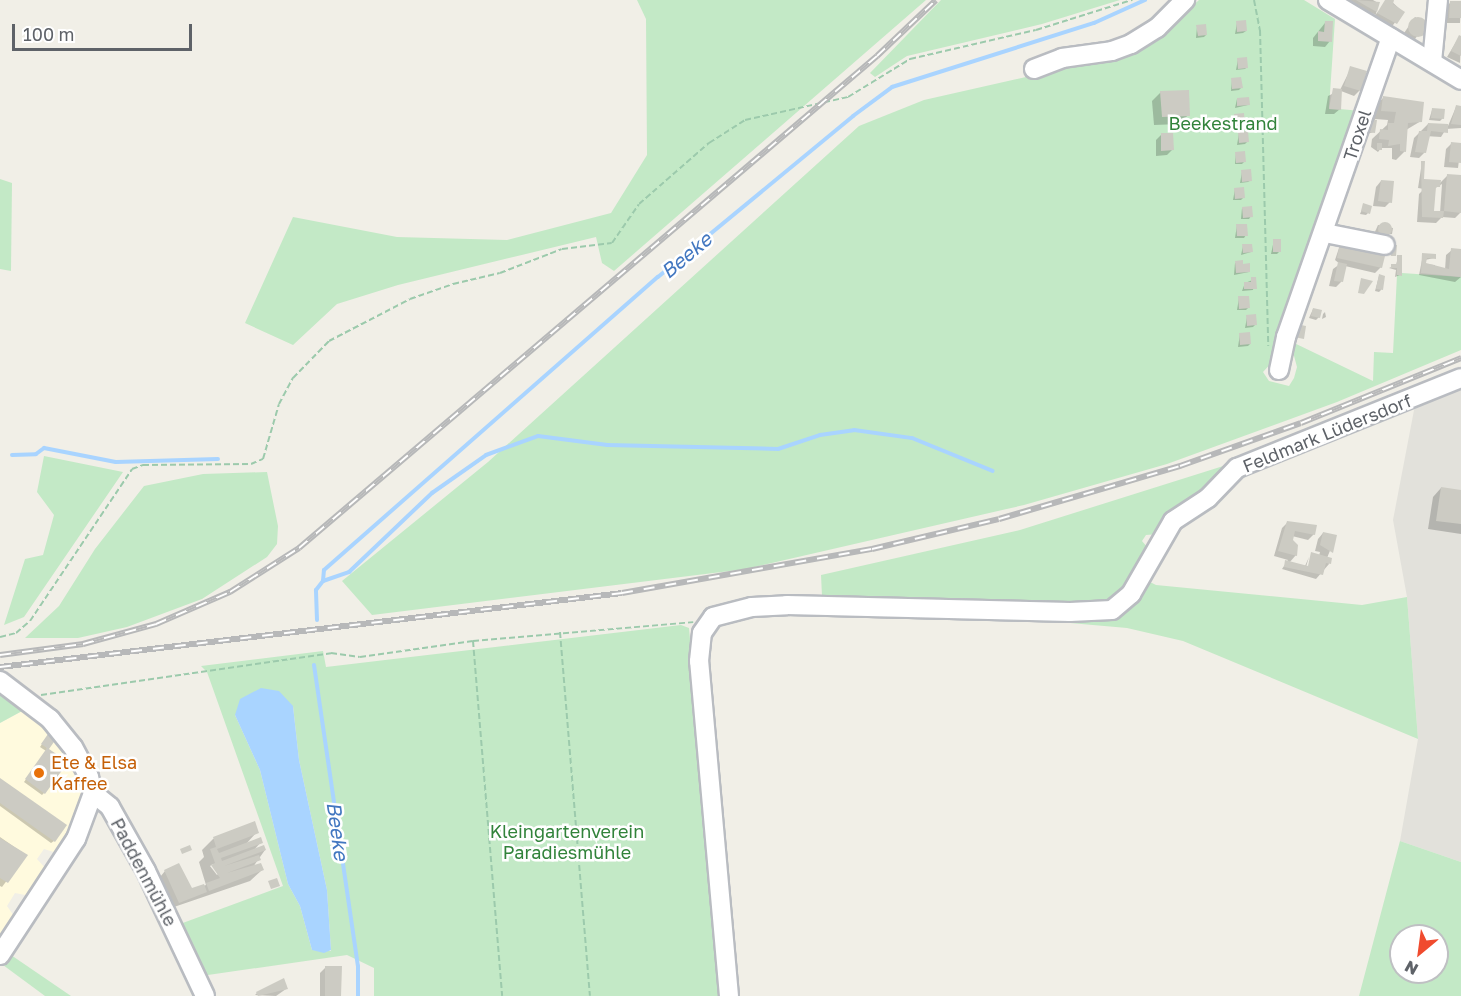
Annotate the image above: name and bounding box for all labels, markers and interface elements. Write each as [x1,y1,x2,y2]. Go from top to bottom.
scale bar [15,12,195,50]
text: 100 m [23,23,74,45]
street label: Troxel [1339,107,1375,163]
park label: Beekestrand [1168,112,1278,134]
water label: Beeke [656,227,716,283]
street label: Feldmark Lüdersdorf [1239,389,1415,477]
place label: Ete & Elsa Kaffee [51,752,137,795]
marker: Ete & Elsa Kaffee [32,766,46,780]
water label: Beeke [322,800,354,862]
street label: Paddenmühle [106,814,182,930]
park label: Kleingartenverein Paradiesmühle [490,821,644,864]
north arrow [1389,924,1449,984]
text: N [1401,956,1421,980]

